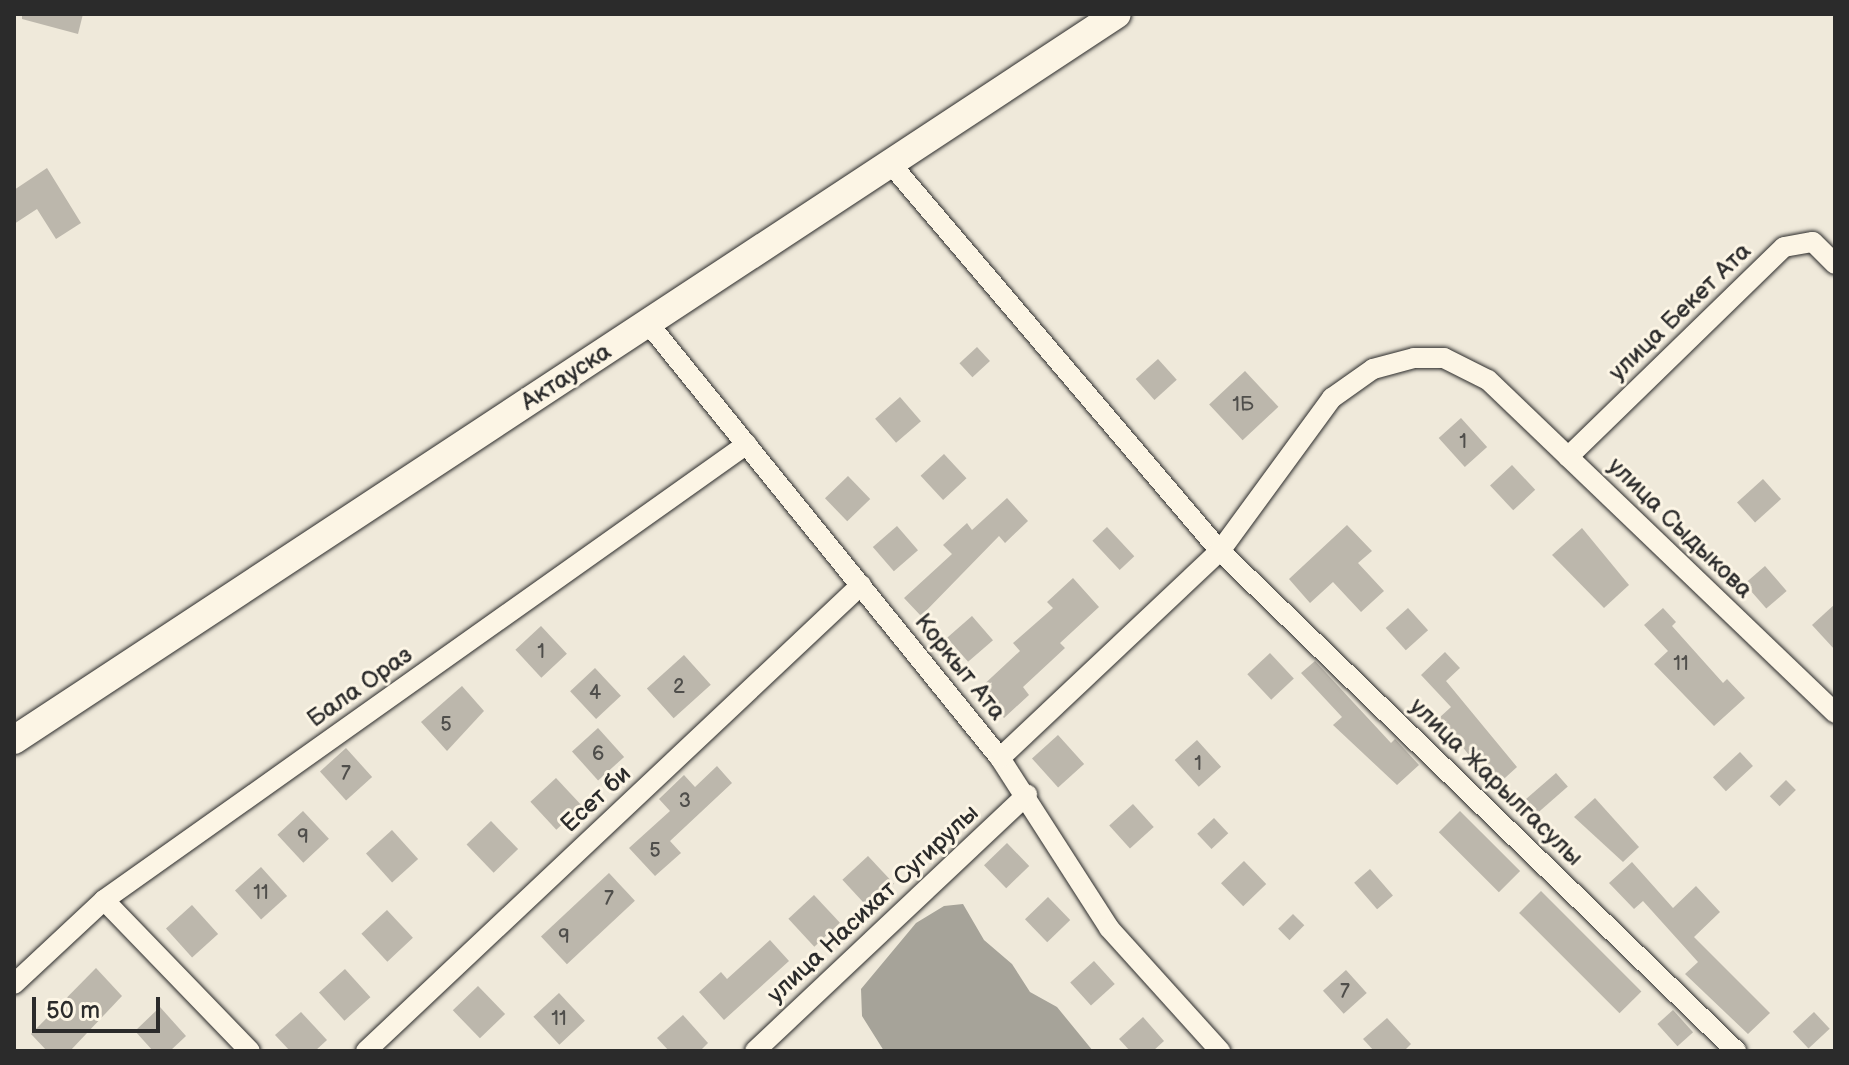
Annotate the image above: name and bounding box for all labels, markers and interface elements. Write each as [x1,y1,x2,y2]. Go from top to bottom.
street label: улица Бекет Ата [1603,237,1757,387]
street label: Актауска [516,337,616,417]
house number: 1Б [1232,393,1254,417]
house number: 1 [1459,430,1467,454]
street label: улица Сыдыкова [1602,452,1758,604]
street label: Коркыт Ата [908,608,1012,726]
street label: Бала Ораз [302,640,418,734]
house number: 1 [537,640,545,664]
house number: 11 [1673,652,1689,676]
house number: 2 [673,675,685,699]
house number: 4 [589,681,601,705]
street label: улица Жарылгасулы [1404,692,1588,872]
house number: 5 [440,713,452,737]
house number: 6 [592,742,604,766]
house number: 1 [1194,752,1202,776]
street label: Есет би [555,759,637,839]
house number: 7 [341,762,351,786]
house number: 3 [679,789,691,813]
street label: улица Насихат Сугирулы [761,799,985,1009]
house number: 9 [297,825,309,849]
house number: 5 [649,839,661,863]
house number: 11 [253,881,269,905]
house number: 7 [604,887,614,911]
house number: 9 [558,925,570,949]
house number: 7 [1340,980,1350,1004]
scale bar [36,981,164,1031]
text: 50 m [46,996,100,1025]
house number: 11 [551,1007,567,1031]

